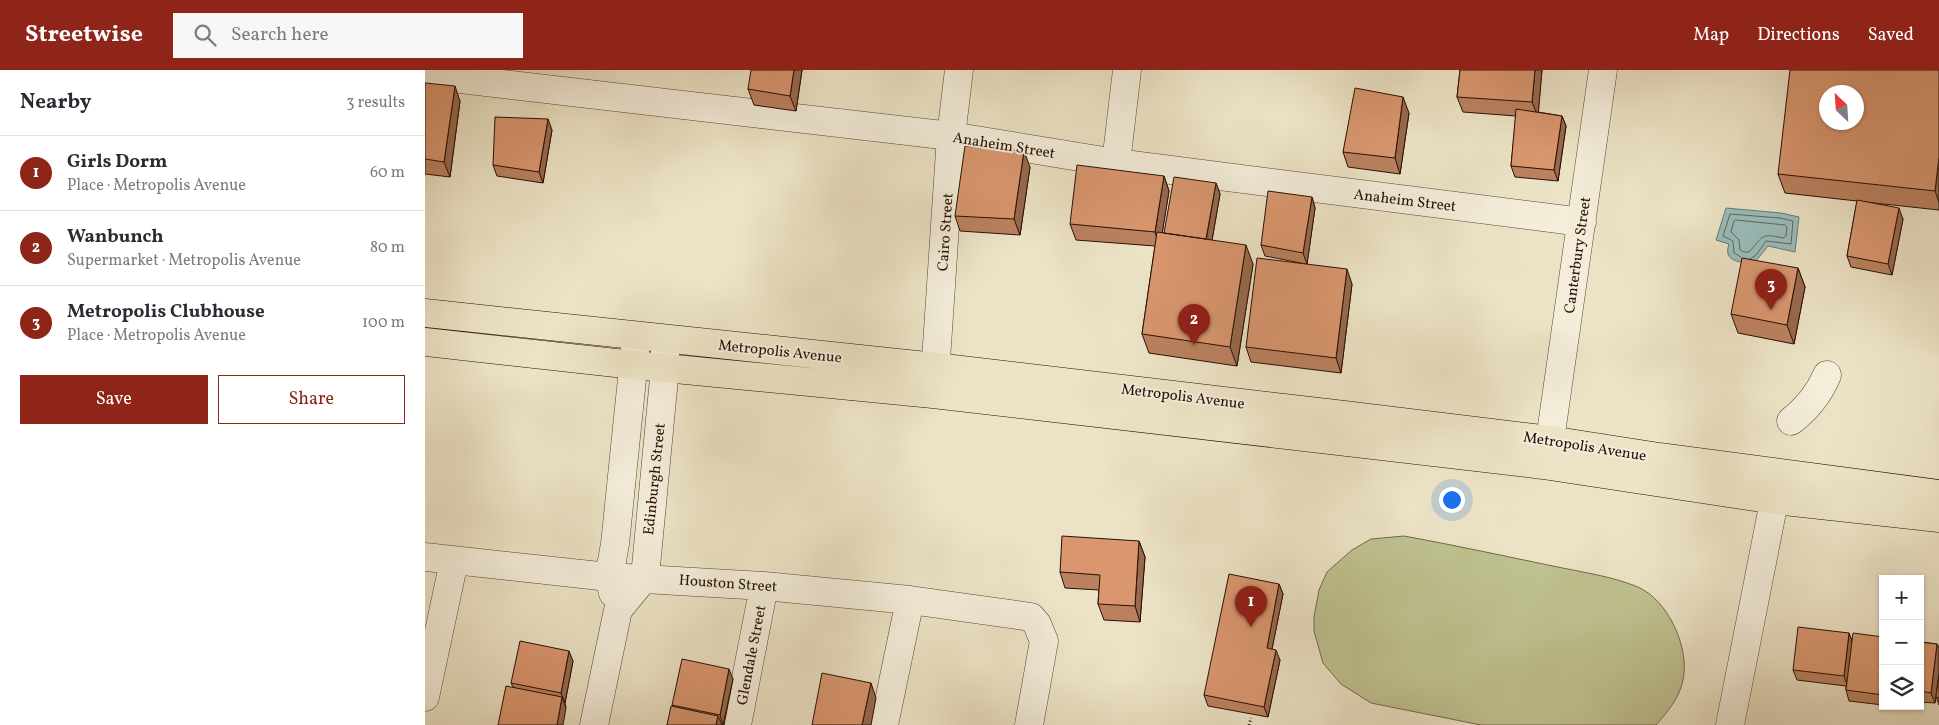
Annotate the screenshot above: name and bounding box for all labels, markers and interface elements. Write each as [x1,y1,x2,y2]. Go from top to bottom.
search box [173,13,523,58]
text: Streetwise [25,18,143,52]
icon: search [191,21,219,49]
text: Search here [231,22,328,48]
text: Map [1693,23,1729,48]
text: Directions [1757,23,1840,48]
text: Saved [1868,23,1914,48]
north arrow [1819,85,1864,130]
text: Nearby [20,88,91,117]
text: 3 results [346,92,405,114]
street label: Anaheim Street [951,128,1056,165]
text: Girls Dorm [67,149,167,175]
text: 1 [33,162,39,184]
text: 60 m [370,162,405,184]
text: Place · Metropolis Avenue [67,175,246,197]
street label: Anaheim Street [1352,185,1457,218]
street label: Cairo Street [933,192,960,272]
street label: Canterbury Street [1560,195,1597,315]
text: Wanbunch [67,224,164,250]
text: 2 [32,237,40,259]
text: 80 m [370,237,405,259]
text: Supermarket · Metropolis Avenue [67,250,301,272]
pin: 3 [1755,269,1787,310]
text: Metropolis Clubhouse [67,299,265,325]
pin: 2 [1178,304,1210,345]
text: 3 [32,312,40,334]
text: 100 m [362,312,405,334]
text: Place · Metropolis Avenue [67,325,246,347]
street label: Metropolis Avenue [717,336,843,369]
button: Save [20,375,208,424]
button: Share [218,375,405,424]
street label: Metropolis Avenue [1120,379,1246,415]
street label: Edinburgh Street [639,422,672,536]
street label: Metropolis Avenue [1522,427,1648,468]
your location [1439,487,1465,513]
street label: Houston Street [678,571,778,598]
map controls [1879,575,1924,710]
button: + [1879,575,1924,620]
pin: 1 [1235,586,1267,627]
street label: Glendale Street [732,604,772,707]
button: − [1879,620,1924,665]
button: layers [1879,665,1924,710]

